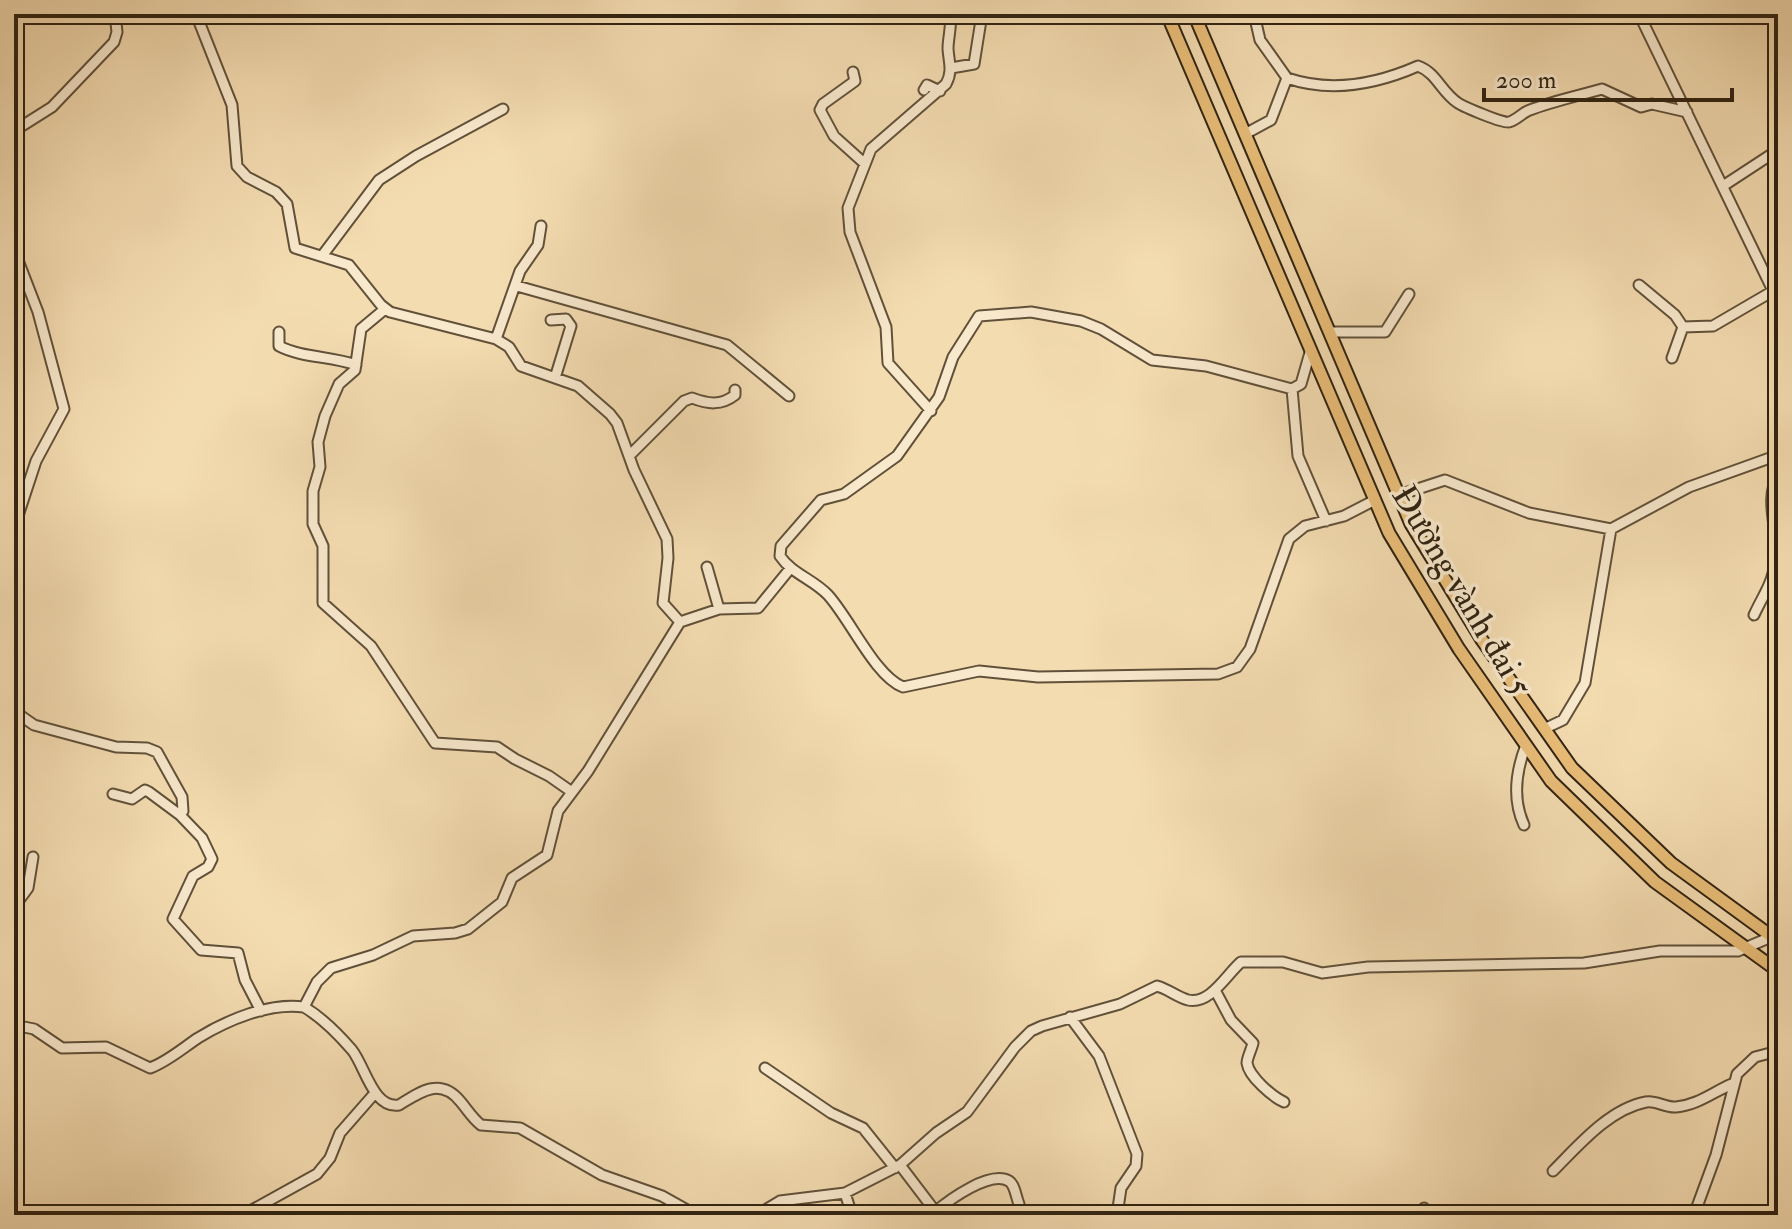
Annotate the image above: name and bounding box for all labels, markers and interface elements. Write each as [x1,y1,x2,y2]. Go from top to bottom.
scale bar [1484,52,1732,102]
text: 200 m [1496,65,1557,96]
street label: Đường vành đai 5 [1382,478,1542,704]

